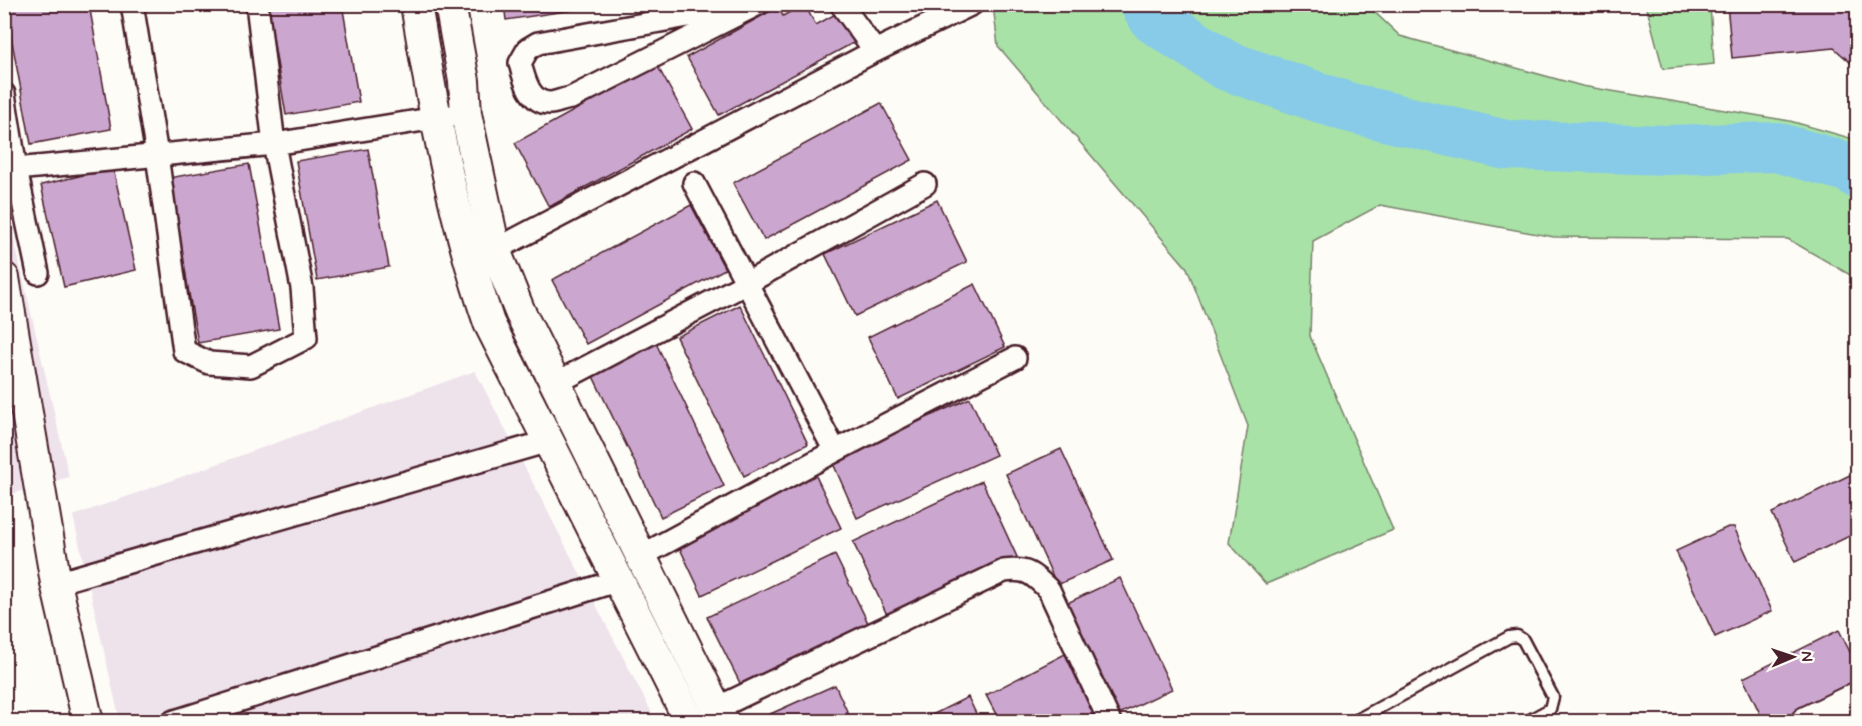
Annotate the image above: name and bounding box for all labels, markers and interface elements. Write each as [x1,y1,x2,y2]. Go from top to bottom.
north arrow [1763,627,1823,687]
text: N [1796,651,1817,662]

